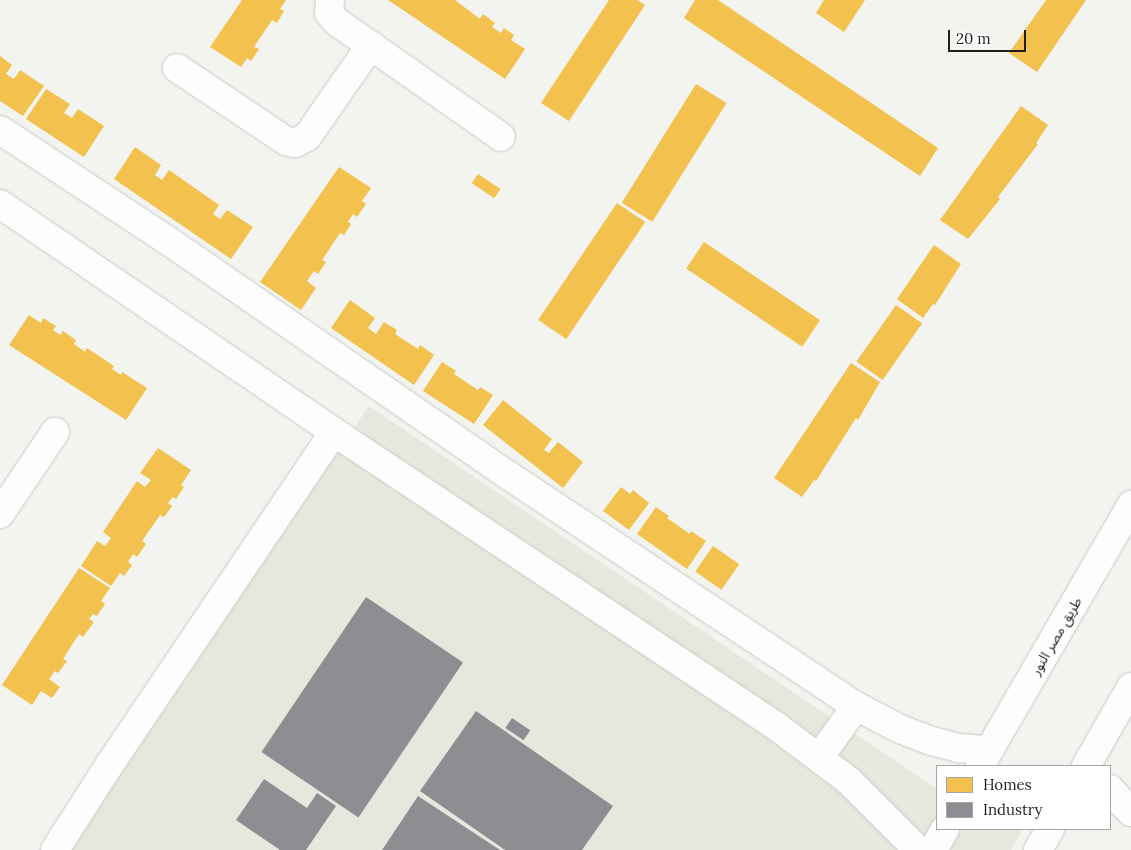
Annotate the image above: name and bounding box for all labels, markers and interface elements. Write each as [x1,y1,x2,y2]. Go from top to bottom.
scale bar [951,20,1028,52]
text: 20 m [956,29,991,48]
street label: طريق مصر النور [1027,594,1085,678]
legend [936,765,1111,830]
text: Homes [983,775,1032,794]
text: Industry [983,800,1042,819]

